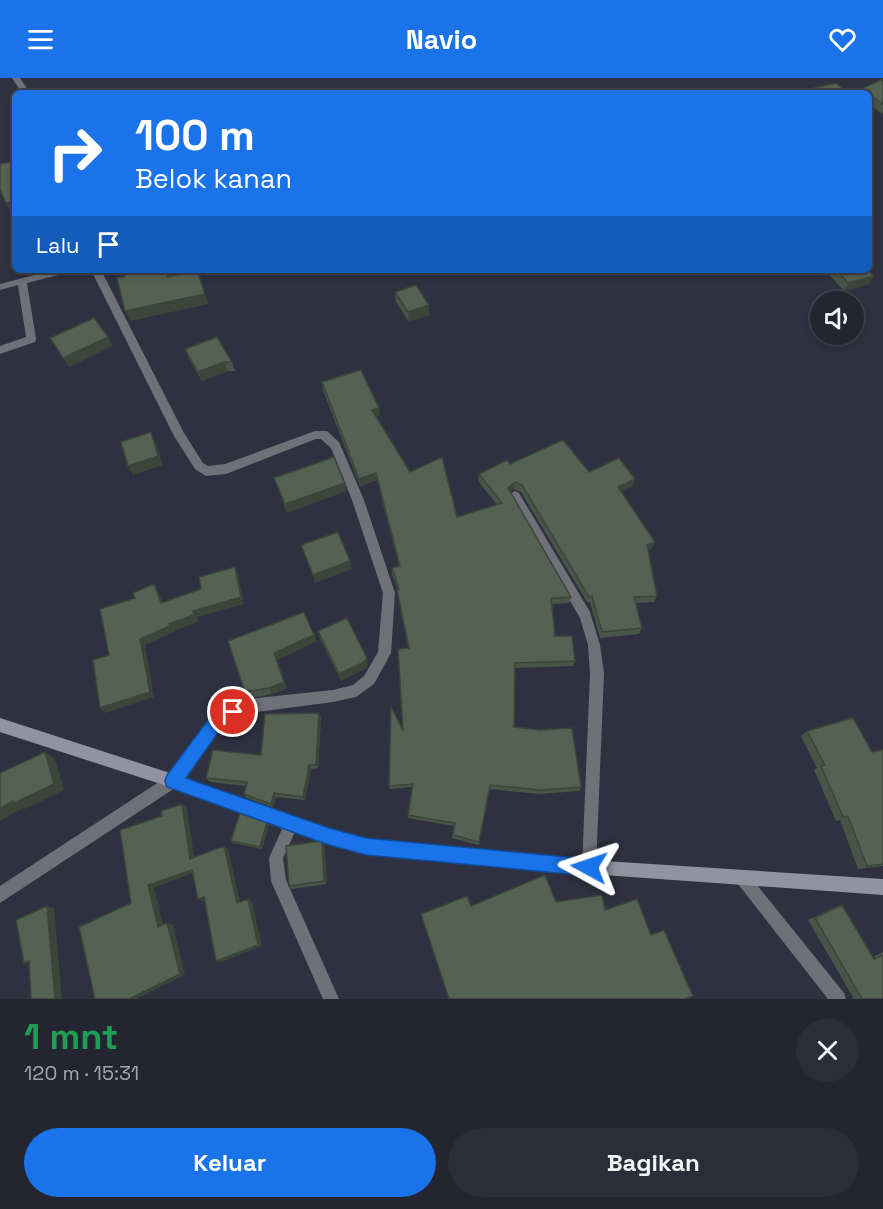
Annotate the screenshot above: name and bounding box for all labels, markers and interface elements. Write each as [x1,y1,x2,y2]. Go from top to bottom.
text: Navio [406,22,477,57]
icon: menu [24,23,57,56]
icon: heart [826,23,859,56]
text: 100 m [135,109,255,162]
icon: right [36,114,114,192]
text: Belok kanan [135,161,292,196]
icon: arrive [92,228,125,261]
text: Lalu [36,231,80,259]
map controls [810,291,864,345]
button: sound [810,291,864,345]
pin [207,686,258,737]
icon: arrive [216,695,249,728]
position arrow [557,835,621,899]
text: 1 mnt [24,1014,118,1060]
button: close [796,1019,859,1082]
text: 120 m · 15:31 [24,1060,139,1086]
button: Keluar [24,1128,436,1197]
button: Bagikan [448,1128,859,1197]

